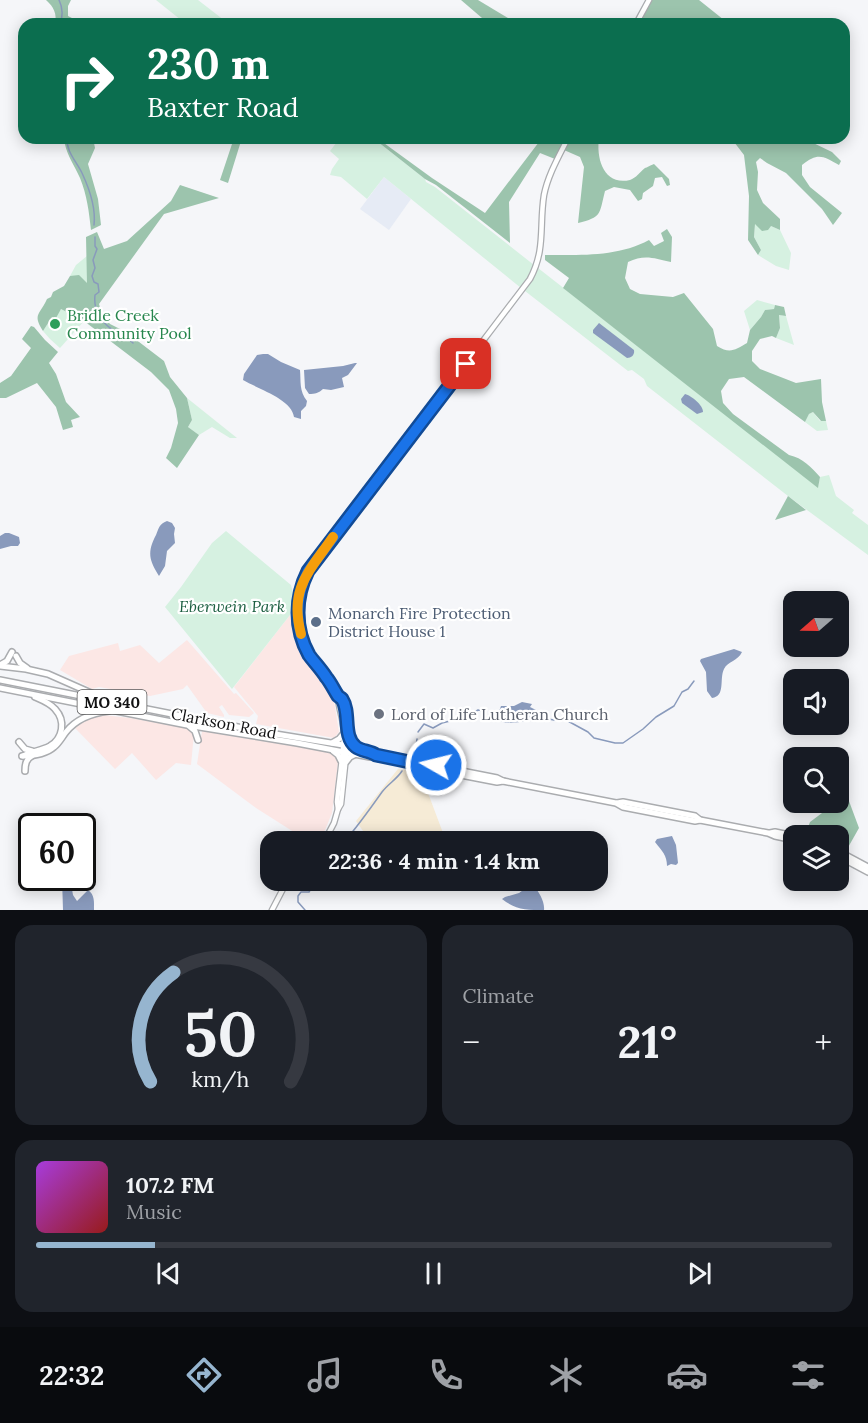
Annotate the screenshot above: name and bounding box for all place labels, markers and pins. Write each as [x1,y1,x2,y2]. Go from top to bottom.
place label: Bridle Creek Community Pool [67,305,192,343]
marker: Bridle Creek Community Pool [48,317,62,331]
pin [440,338,491,389]
place label: Monarch Fire Protection District House 1 [328,603,511,641]
marker: Monarch Fire Protection District House 1 [309,615,323,629]
place label: Lord of Life Lutheran Church [391,704,609,724]
marker: Lord of Life Lutheran Church [372,707,386,721]

